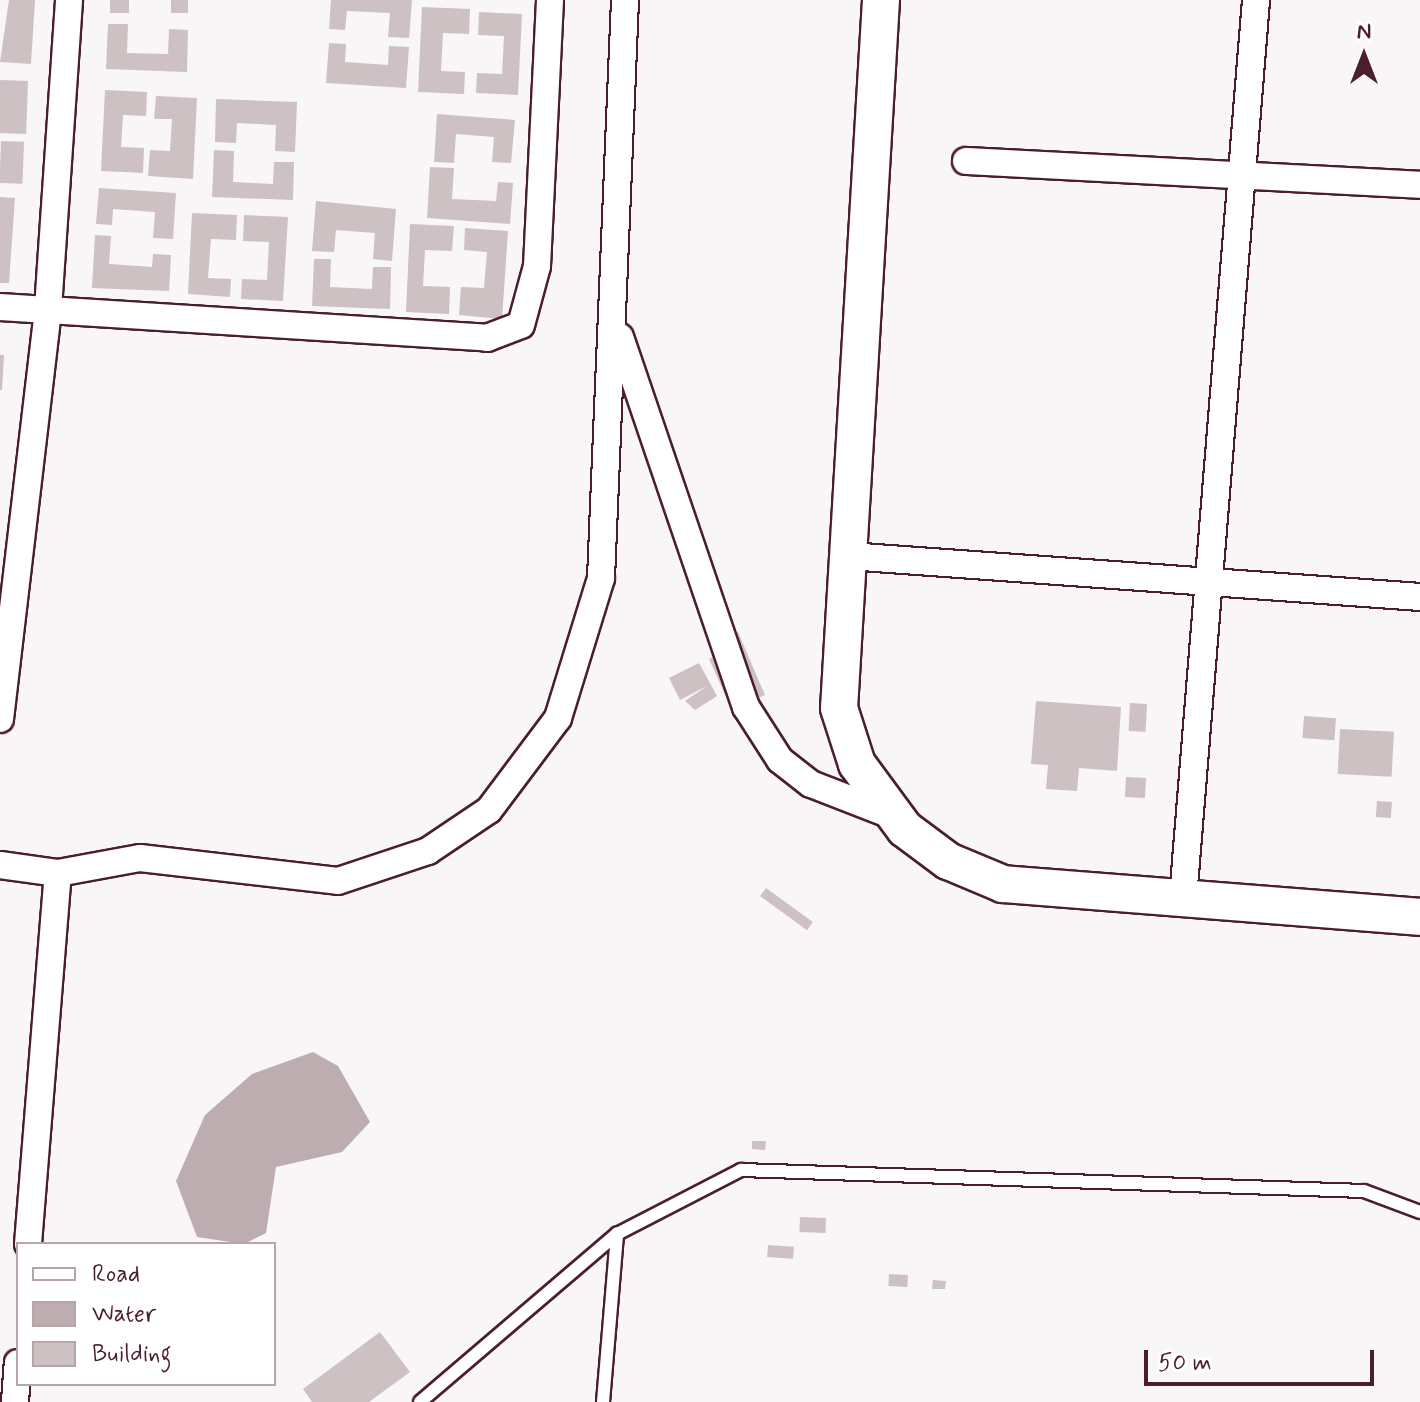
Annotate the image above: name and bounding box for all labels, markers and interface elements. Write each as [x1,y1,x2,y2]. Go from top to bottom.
north arrow [1324,16,1404,96]
text: N [1357,18,1371,46]
legend [16,1242,276,1386]
text: Road [92,1259,140,1290]
text: Water [92,1299,156,1330]
scale bar [1148,1334,1378,1384]
text: Building [92,1339,172,1370]
text: 50 m [1158,1348,1212,1379]

